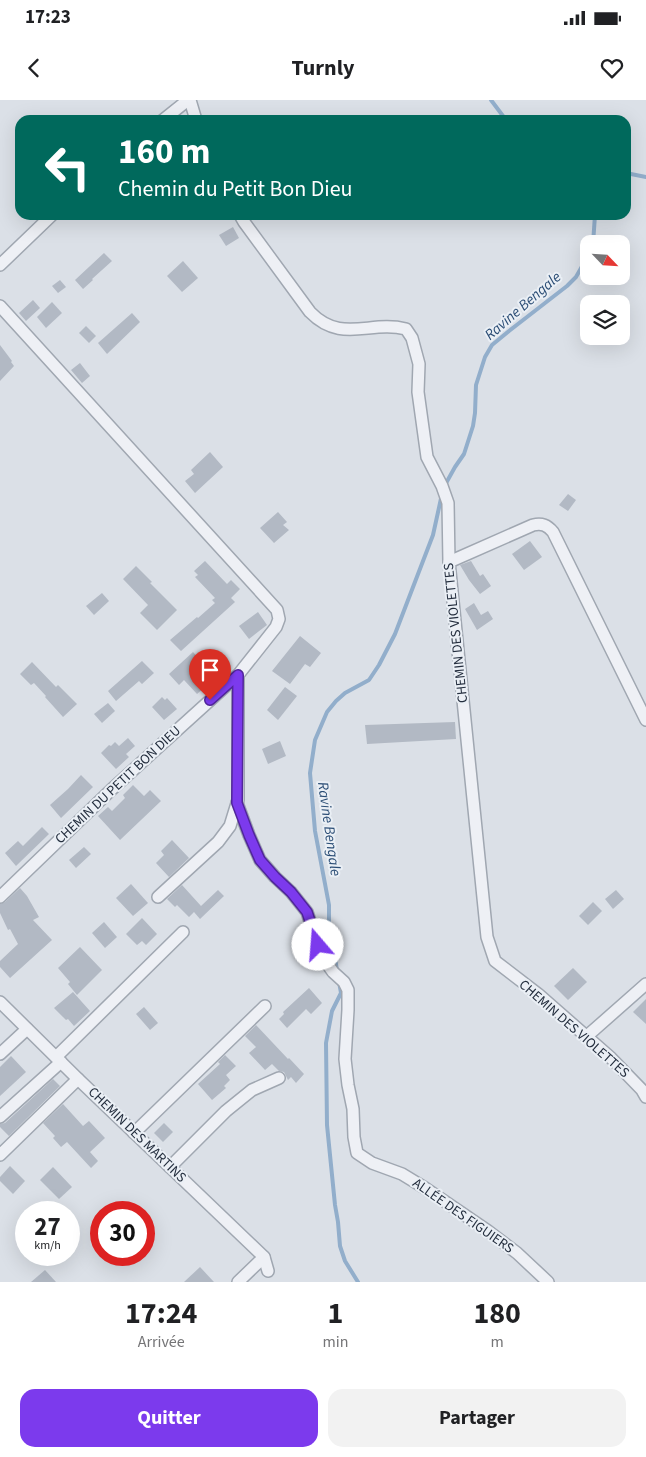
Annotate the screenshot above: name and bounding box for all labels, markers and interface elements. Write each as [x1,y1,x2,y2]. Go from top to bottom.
text: 17:23 [25,4,71,31]
text: Turnly [292,52,354,84]
icon: back [20,54,48,82]
icon: heart [598,54,626,82]
text: 160 m [118,127,210,177]
icon: left [35,135,100,200]
text: Chemin du Petit Bon Dieu [118,173,353,205]
north arrow [580,235,630,285]
map controls [580,235,630,345]
water label: Ravine Bengale [480,267,566,345]
button: layers [580,295,630,345]
street label: CHEMIN DES VIOLETTES [439,562,473,704]
pin [189,649,231,700]
icon: arrive [196,656,224,684]
street label: CHEMIN DU PETIT BON DIEU [51,721,185,849]
water label: Ravine Bengale [312,780,346,878]
position arrow [291,918,343,970]
street label: CHEMIN DES VIOLETTES [514,975,634,1083]
street label: CHEMIN DES MARTINS [83,1083,191,1187]
street label: ALLÉE DES FIGUIERS [408,1174,518,1258]
speed limit sign: 30 [90,1201,155,1266]
text: 27 [34,1209,61,1245]
text: km/h [34,1237,61,1254]
text: 17:24 [125,1292,197,1335]
text: 1 [327,1292,343,1335]
text: 180 [473,1292,521,1335]
text: Arrivée [138,1331,185,1353]
text: min [322,1331,348,1353]
text: m [491,1331,504,1353]
button: Quitter [20,1389,318,1447]
button: Partager [328,1389,626,1447]

